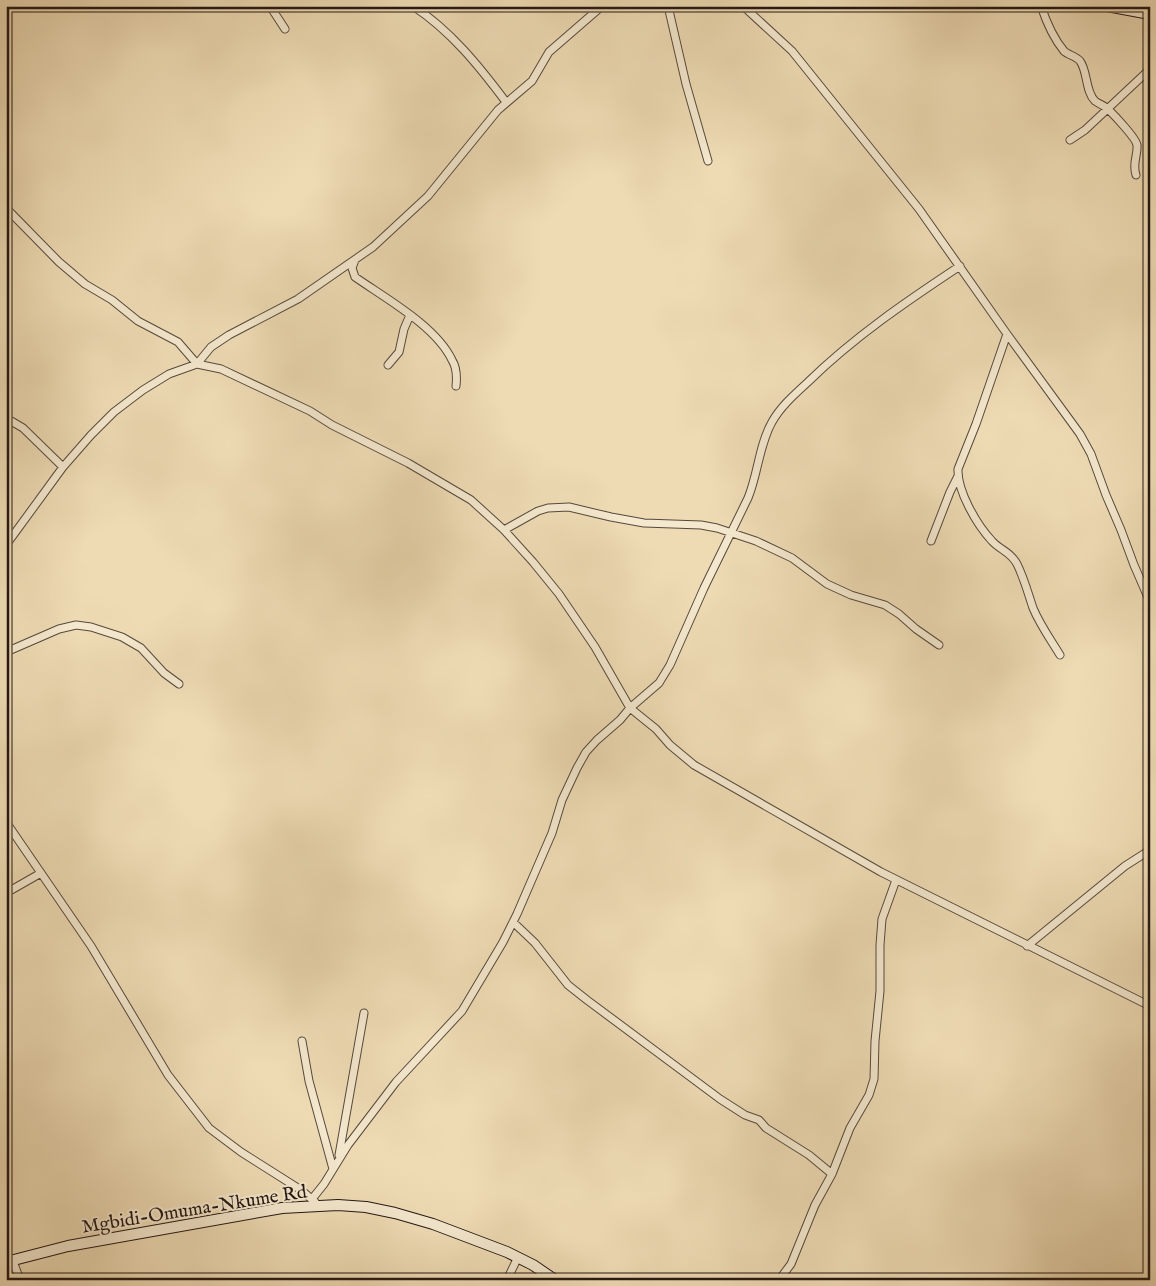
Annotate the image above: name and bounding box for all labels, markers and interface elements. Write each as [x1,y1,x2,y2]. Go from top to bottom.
street label: Mgbidi-Omuma-Nkume Rd [80,1180,309,1240]

